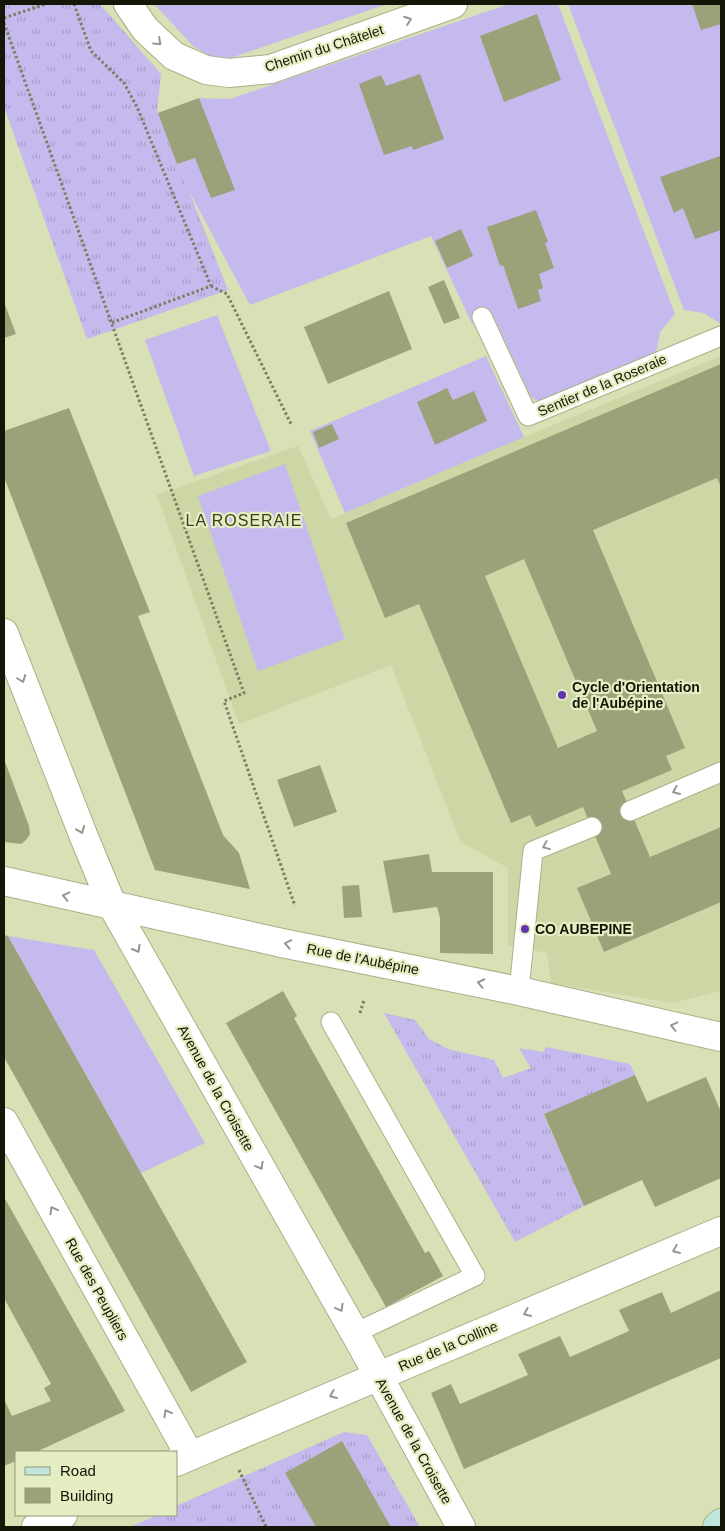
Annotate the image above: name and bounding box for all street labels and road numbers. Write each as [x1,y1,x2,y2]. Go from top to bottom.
street label: Chemin du Châtelet [263,21,385,75]
street label: Sentier de la Roseraie [535,350,669,419]
street label: Rue de l'Aubépine [306,940,421,978]
street label: Avenue de la Croisette [175,1022,257,1154]
street label: Rue des Peupliers [62,1235,132,1343]
street label: Rue de la Colline [396,1318,500,1374]
street label: Avenue de la Croisette [373,1375,455,1507]

